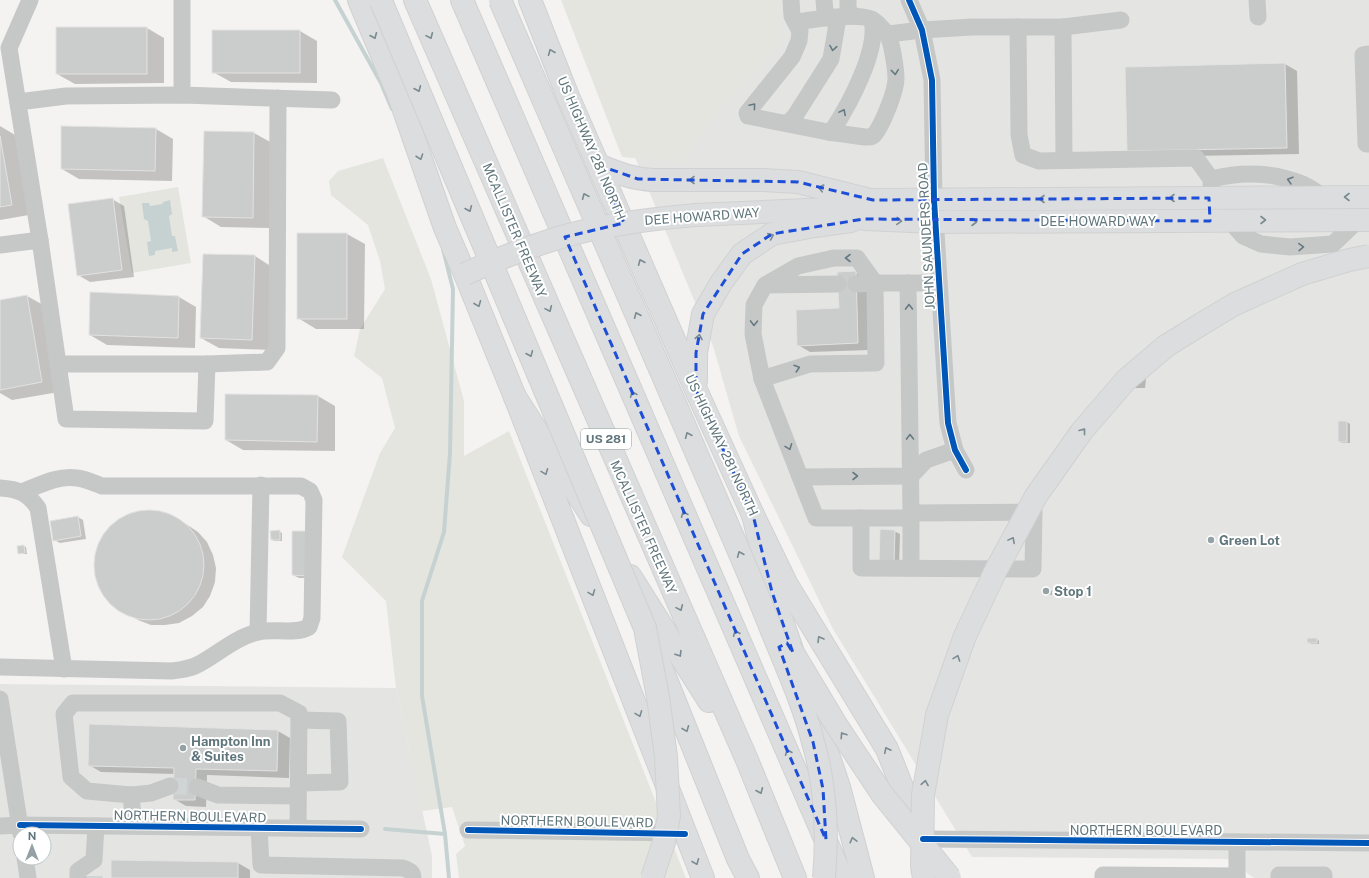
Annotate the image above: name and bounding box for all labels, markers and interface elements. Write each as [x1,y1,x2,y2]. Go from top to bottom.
one-way arrow [369,31,377,39]
one-way arrow [426,32,434,39]
one-way arrow [829,45,838,51]
one-way arrow [547,49,555,56]
one-way arrow [891,69,900,75]
street label: US HIGHWAY 281 NORTH [554,74,629,222]
one-way arrow [413,85,421,92]
one-way arrow [749,103,756,110]
one-way arrow [838,109,845,116]
one-way arrow [416,154,424,161]
street label: MCALLISTER FREEWAY [479,161,550,300]
street label: JOHN SAUNDERS ROAD [915,162,938,310]
one-way arrow [689,176,695,184]
one-way arrow [1287,176,1294,185]
one-way arrow [818,184,825,193]
one-way arrow [582,193,590,200]
one-way arrow [1344,193,1350,201]
one-way arrow [1169,194,1175,203]
one-way arrow [1039,195,1045,203]
one-way arrow [464,205,472,212]
street label: DEE HOWARD WAY [644,205,760,228]
street label: DEE HOWARD WAY [1040,214,1156,229]
one-way arrow [896,216,902,225]
one-way arrow [1260,216,1266,224]
one-way arrow [971,218,977,226]
one-way arrow [767,233,774,241]
one-way arrow [1298,243,1304,251]
one-way arrow [845,254,851,262]
one-way arrow [637,258,645,265]
one-way arrow [473,301,481,308]
one-way arrow [905,304,913,310]
one-way arrow [544,305,552,312]
one-way arrow [633,312,641,319]
one-way arrow [749,320,758,326]
one-way arrow [694,334,703,341]
one-way arrow [525,350,533,358]
one-way arrow [794,364,801,373]
street label: US HIGHWAY 281 NORTH [682,372,761,518]
one-way arrow [630,391,638,399]
road number: US 281 [581,429,631,449]
one-way arrow [1078,429,1085,436]
one-way arrow [685,431,693,438]
one-way arrow [906,434,914,440]
one-way arrow [784,443,792,450]
street label: MCALLISTER FREEWAY [607,458,680,596]
one-way arrow [540,469,548,476]
one-way arrow [852,472,858,480]
one-way arrow [681,510,689,517]
place label: Green Lot [1219,533,1280,548]
marker: Green Lot [1206,535,1216,545]
one-way arrow [1007,537,1015,544]
one-way arrow [737,550,745,558]
place label: Stop 1 [1054,584,1092,599]
marker: Stop 1 [1041,586,1051,596]
one-way arrow [587,590,595,597]
one-way arrow [675,603,683,611]
one-way arrow [733,630,741,637]
one-way arrow [817,636,825,643]
one-way arrow [674,650,682,657]
one-way arrow [953,654,961,661]
one-way arrow [634,711,642,718]
one-way arrow [681,726,689,733]
one-way arrow [840,732,847,739]
place label: Hampton Inn & Suites [191,734,270,764]
marker: Hampton Inn & Suites [178,743,188,753]
one-way arrow [884,747,892,755]
one-way arrow [784,749,792,756]
one-way arrow [920,780,929,786]
one-way arrow [755,788,763,795]
street label: NORTHERN BOULEVARD [114,808,266,825]
street label: NORTHERN BOULEVARD [501,813,653,830]
street label: NORTHERN BOULEVARD [1070,823,1222,838]
north arrow [12,826,52,866]
text: N [28,830,36,842]
one-way arrow [849,837,858,844]
one-way arrow [692,858,700,865]

